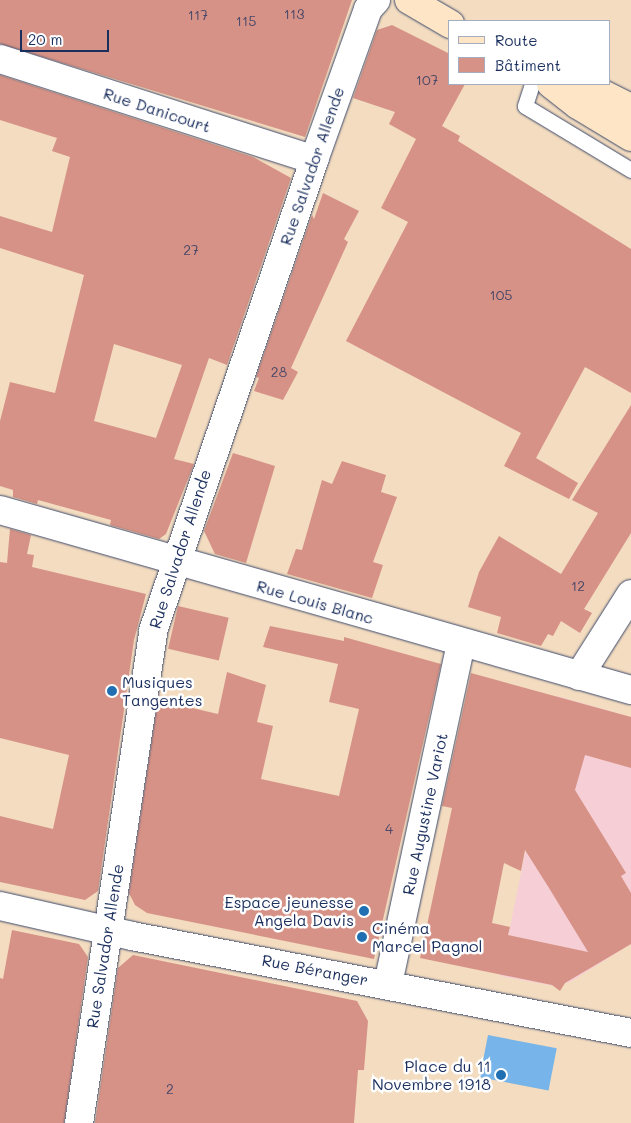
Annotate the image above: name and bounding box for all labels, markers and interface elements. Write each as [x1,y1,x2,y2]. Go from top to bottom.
house number: 113 [284,6,304,22]
house number: 117 [188,7,208,23]
house number: 115 [236,13,256,29]
scale bar [22,20,111,52]
legend [448,20,611,85]
text: 20 m [28,29,62,49]
text: Route [495,30,538,50]
text: Bâtiment [495,55,561,75]
house number: 107 [416,72,438,88]
street label: Rue Danicourt [101,84,213,136]
street label: Rue Salvador Allende [276,84,348,248]
house number: 27 [183,242,199,258]
house number: 105 [489,287,513,303]
house number: 28 [271,364,287,380]
street label: Rue Salvador Allende [145,467,215,631]
street label: Rue Louis Blanc [254,576,376,628]
house number: 12 [571,578,585,594]
place label: Musiques Tangentes [122,672,203,710]
marker: Musiques Tangentes [106,685,118,697]
street label: Rue Augustine Variot [398,731,452,897]
house number: 4 [385,821,393,837]
street label: Rue Salvador Allende [83,862,127,1030]
place label: Espace jeunesse Angela Davis [225,892,354,930]
marker: Espace jeunesse Angela Davis [358,905,370,917]
place label: Cinéma Marcel Pagnol [372,918,483,956]
marker: Cinéma Marcel Pagnol [356,931,368,943]
street label: Rue Béranger [260,950,370,990]
place label: Place du 11 Novembre 1918 [372,1056,491,1094]
marker: Place du 11 Novembre 1918 [495,1069,507,1081]
house number: 2 [166,1081,174,1097]

